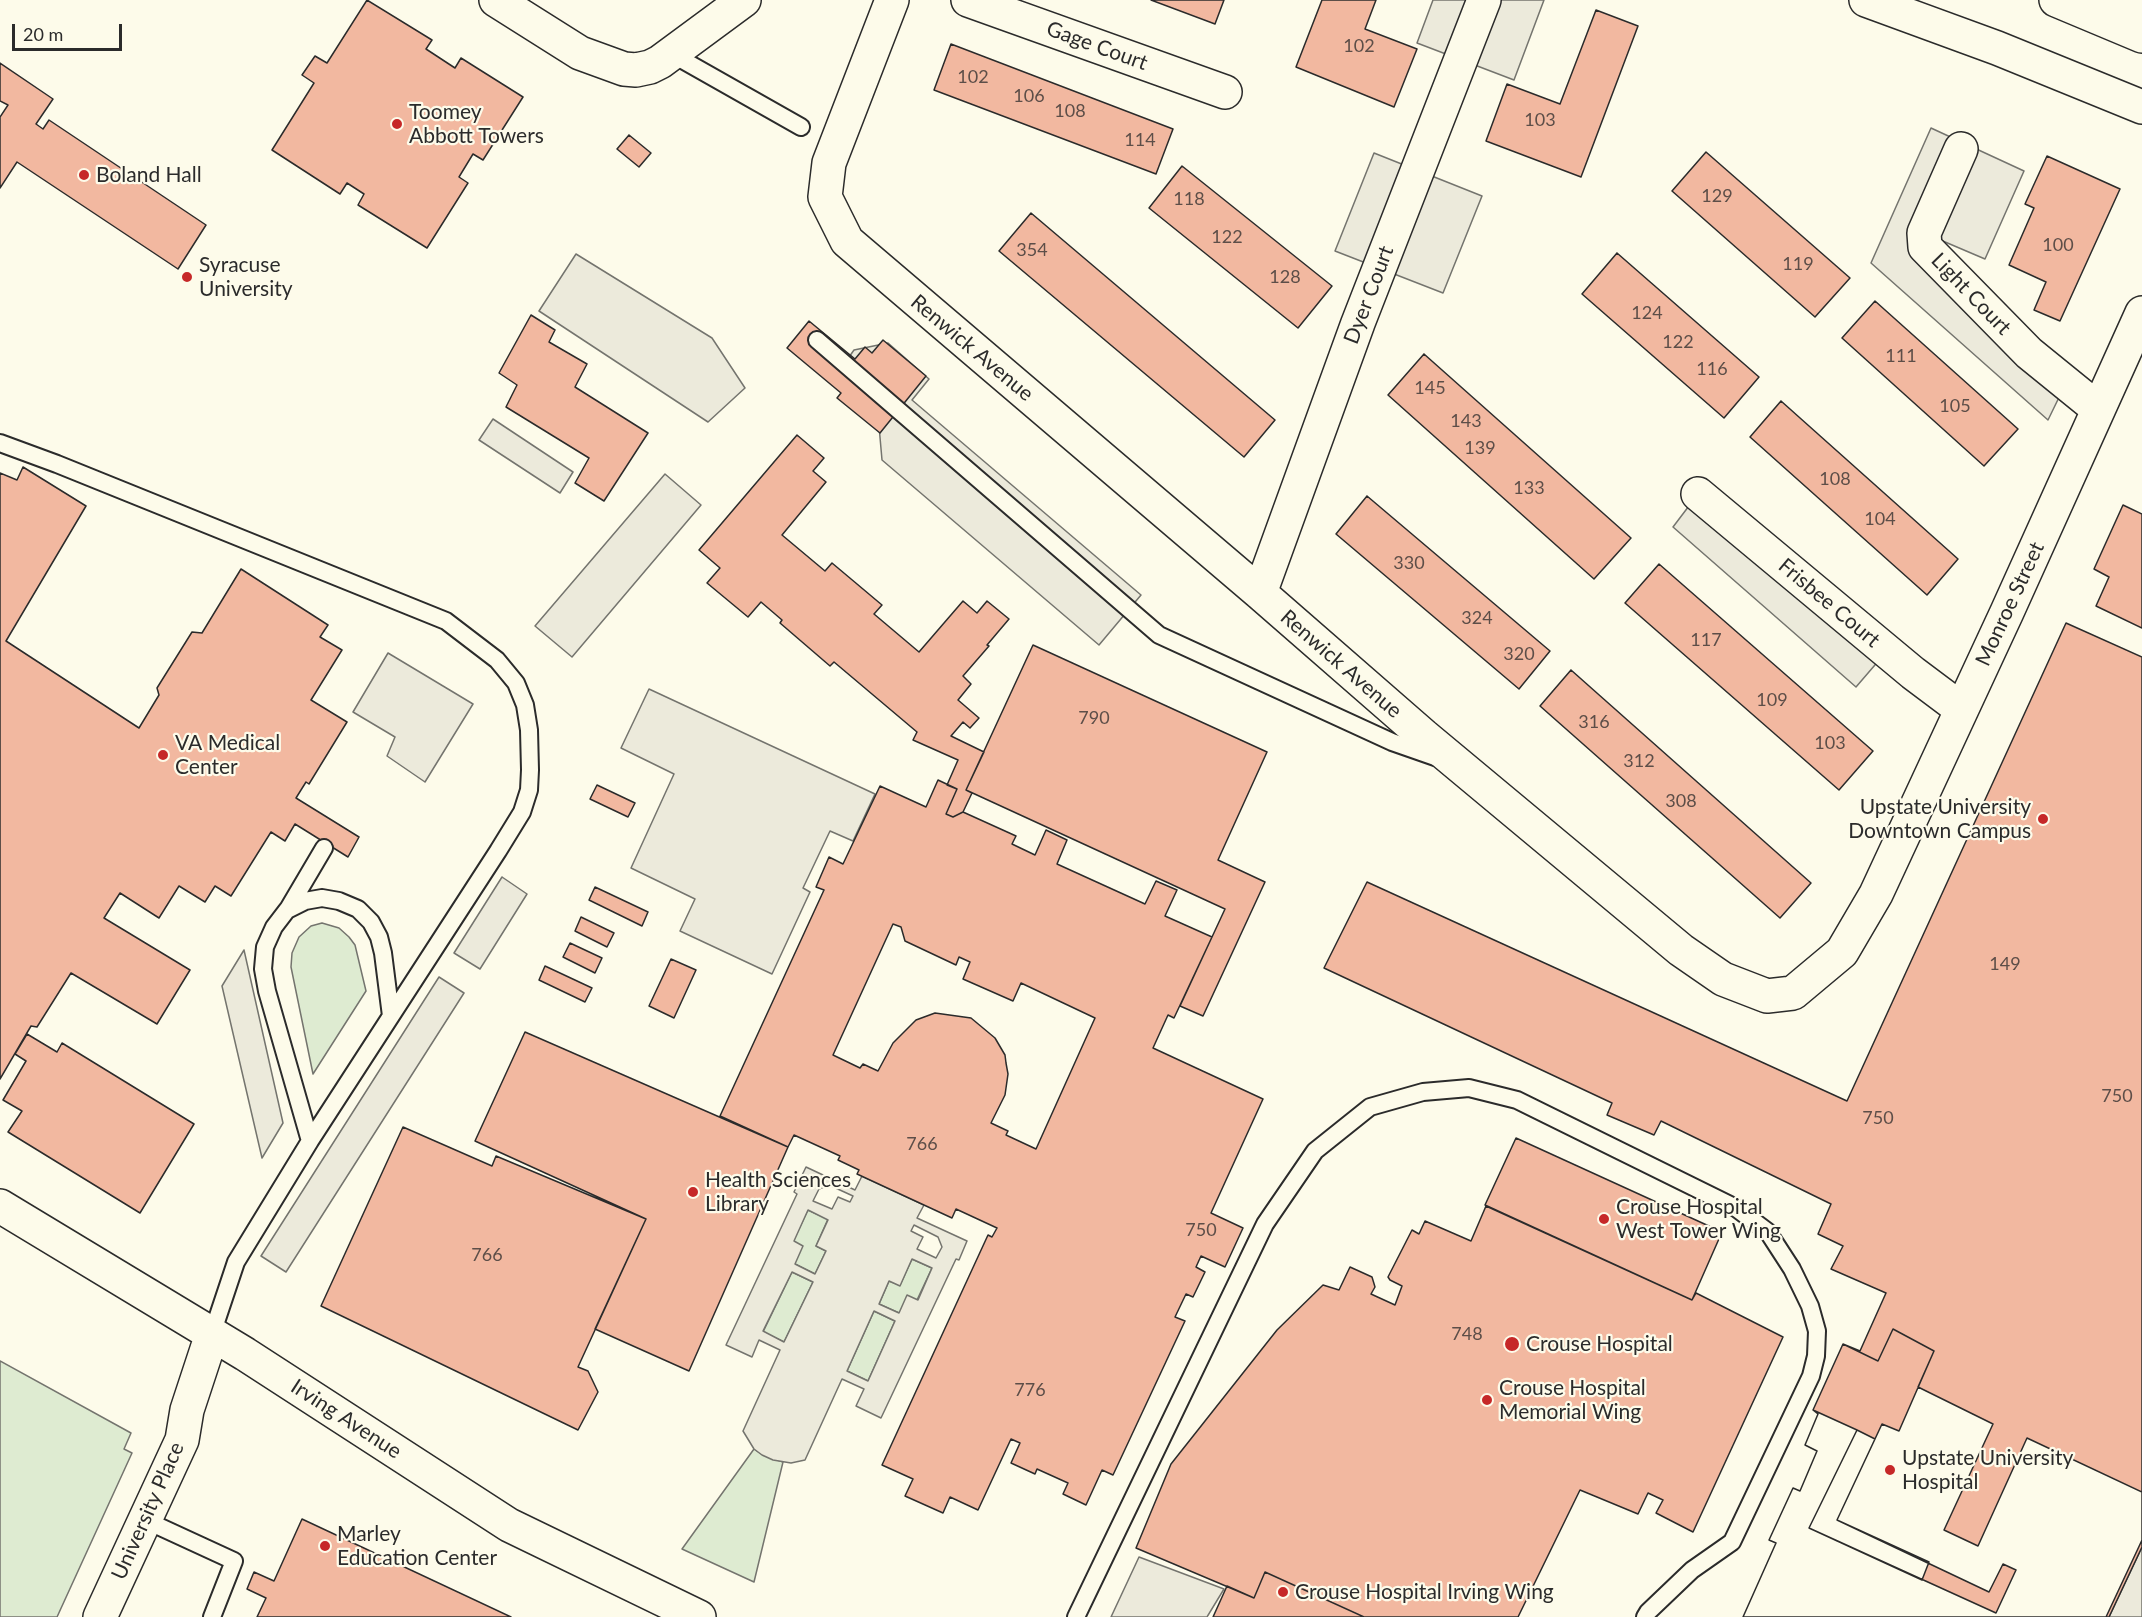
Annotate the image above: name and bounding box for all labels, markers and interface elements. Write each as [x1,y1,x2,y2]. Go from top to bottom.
scale bar [15,12,124,50]
street label: Gage Court [1043,16,1151,76]
text: 20 m [23,23,63,45]
house number: 102 [1343,35,1375,57]
house number: 102 [957,66,989,88]
house number: 106 [1013,85,1045,107]
place label: Toomey Abbott Towers [409,99,544,149]
house number: 108 [1054,100,1086,122]
house number: 103 [1524,109,1556,131]
marker: Toomey Abbott Towers [390,117,404,131]
house number: 114 [1124,129,1156,151]
place label: Boland Hall [96,162,202,188]
marker: Boland Hall [77,168,91,182]
house number: 129 [1701,185,1733,207]
house number: 118 [1173,188,1205,210]
house number: 122 [1211,226,1243,248]
house number: 100 [2042,234,2074,256]
house number: 354 [1016,239,1048,261]
street label: Dyer Court [1339,242,1399,348]
street label: Light Court [1926,248,2016,340]
place label: Syracuse University [199,252,293,302]
house number: 119 [1782,253,1814,275]
house number: 128 [1269,266,1301,288]
marker: Syracuse University [180,270,194,284]
street label: Renwick Avenue [906,289,1038,407]
house number: 124 [1631,302,1663,324]
house number: 122 [1662,331,1694,353]
house number: 111 [1885,345,1917,367]
house number: 116 [1696,358,1728,380]
house number: 145 [1414,377,1446,399]
house number: 105 [1939,395,1971,417]
house number: 143 [1450,410,1482,432]
house number: 139 [1464,437,1496,459]
house number: 108 [1819,468,1851,490]
house number: 133 [1513,477,1545,499]
house number: 104 [1864,508,1896,530]
street label: Monroe Street [1970,538,2050,670]
house number: 330 [1393,552,1425,574]
street label: Frisbee Court [1773,553,1885,653]
street label: Renwick Avenue [1275,605,1407,723]
house number: 324 [1461,607,1493,629]
house number: 117 [1690,629,1722,651]
house number: 320 [1503,643,1535,665]
house number: 109 [1756,689,1788,711]
house number: 790 [1078,707,1110,729]
house number: 316 [1578,711,1610,733]
place label: VA Medical Center [175,730,280,780]
house number: 103 [1814,732,1846,754]
marker: VA Medical Center [156,748,170,762]
house number: 312 [1623,750,1655,772]
house number: 308 [1665,790,1697,812]
place label: Upstate University Downtown Campus [1848,794,2031,844]
marker: Upstate University Downtown Campus [2036,812,2050,826]
house number: 149 [1989,953,2021,975]
house number: 750 [2101,1085,2133,1107]
house number: 750 [1862,1107,1894,1129]
house number: 766 [906,1133,938,1155]
place label: Health Sciences Library [705,1167,851,1217]
marker: Health Sciences Library [686,1185,700,1199]
place label: Crouse Hospital West Tower Wing [1616,1194,1781,1244]
marker: Crouse Hospital West Tower Wing [1597,1212,1611,1226]
house number: 750 [1185,1219,1217,1241]
house number: 766 [471,1244,503,1266]
house number: 748 [1451,1323,1483,1345]
place label: Crouse Hospital [1526,1331,1673,1357]
marker: Crouse Hospital [1503,1335,1521,1353]
street label: Irving Avenue [286,1374,406,1464]
place label: Crouse Hospital Memorial Wing [1499,1375,1646,1425]
house number: 776 [1014,1379,1046,1401]
marker: Crouse Hospital Memorial Wing [1480,1393,1494,1407]
street label: University Place [106,1438,190,1584]
place label: Upstate University Hospital [1902,1445,2073,1495]
marker: Upstate University Hospital [1883,1463,1897,1477]
place label: Marley Education Center [337,1521,497,1571]
marker: Marley Education Center [318,1539,332,1553]
place label: Crouse Hospital Irving Wing [1295,1579,1554,1605]
marker: Crouse Hospital Irving Wing [1276,1585,1290,1599]

